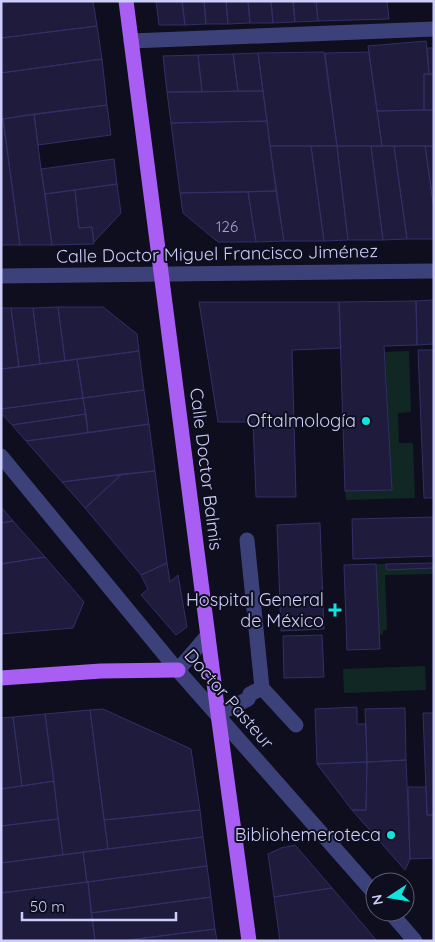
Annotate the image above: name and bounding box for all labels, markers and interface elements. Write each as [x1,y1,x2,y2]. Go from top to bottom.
house number: 126 [216,217,238,236]
street label: Calle Doctor Miguel Francisco Jiménez [56,239,378,268]
street label: Calle Doctor Balmis [185,386,228,551]
place label: Oftalmología [246,409,356,432]
marker: Oftalmología [360,415,372,427]
place label: Hospital General de México [186,588,324,632]
marker: Hospital General de México [328,603,342,617]
street label: Doctor Pasteur [180,644,279,754]
place label: Bibliohemeroteca [235,823,381,846]
marker: Bibliohemeroteca [385,829,397,841]
north arrow [365,872,415,922]
scale bar [22,890,176,922]
text: N [367,893,387,907]
text: 50 m [30,897,65,916]

